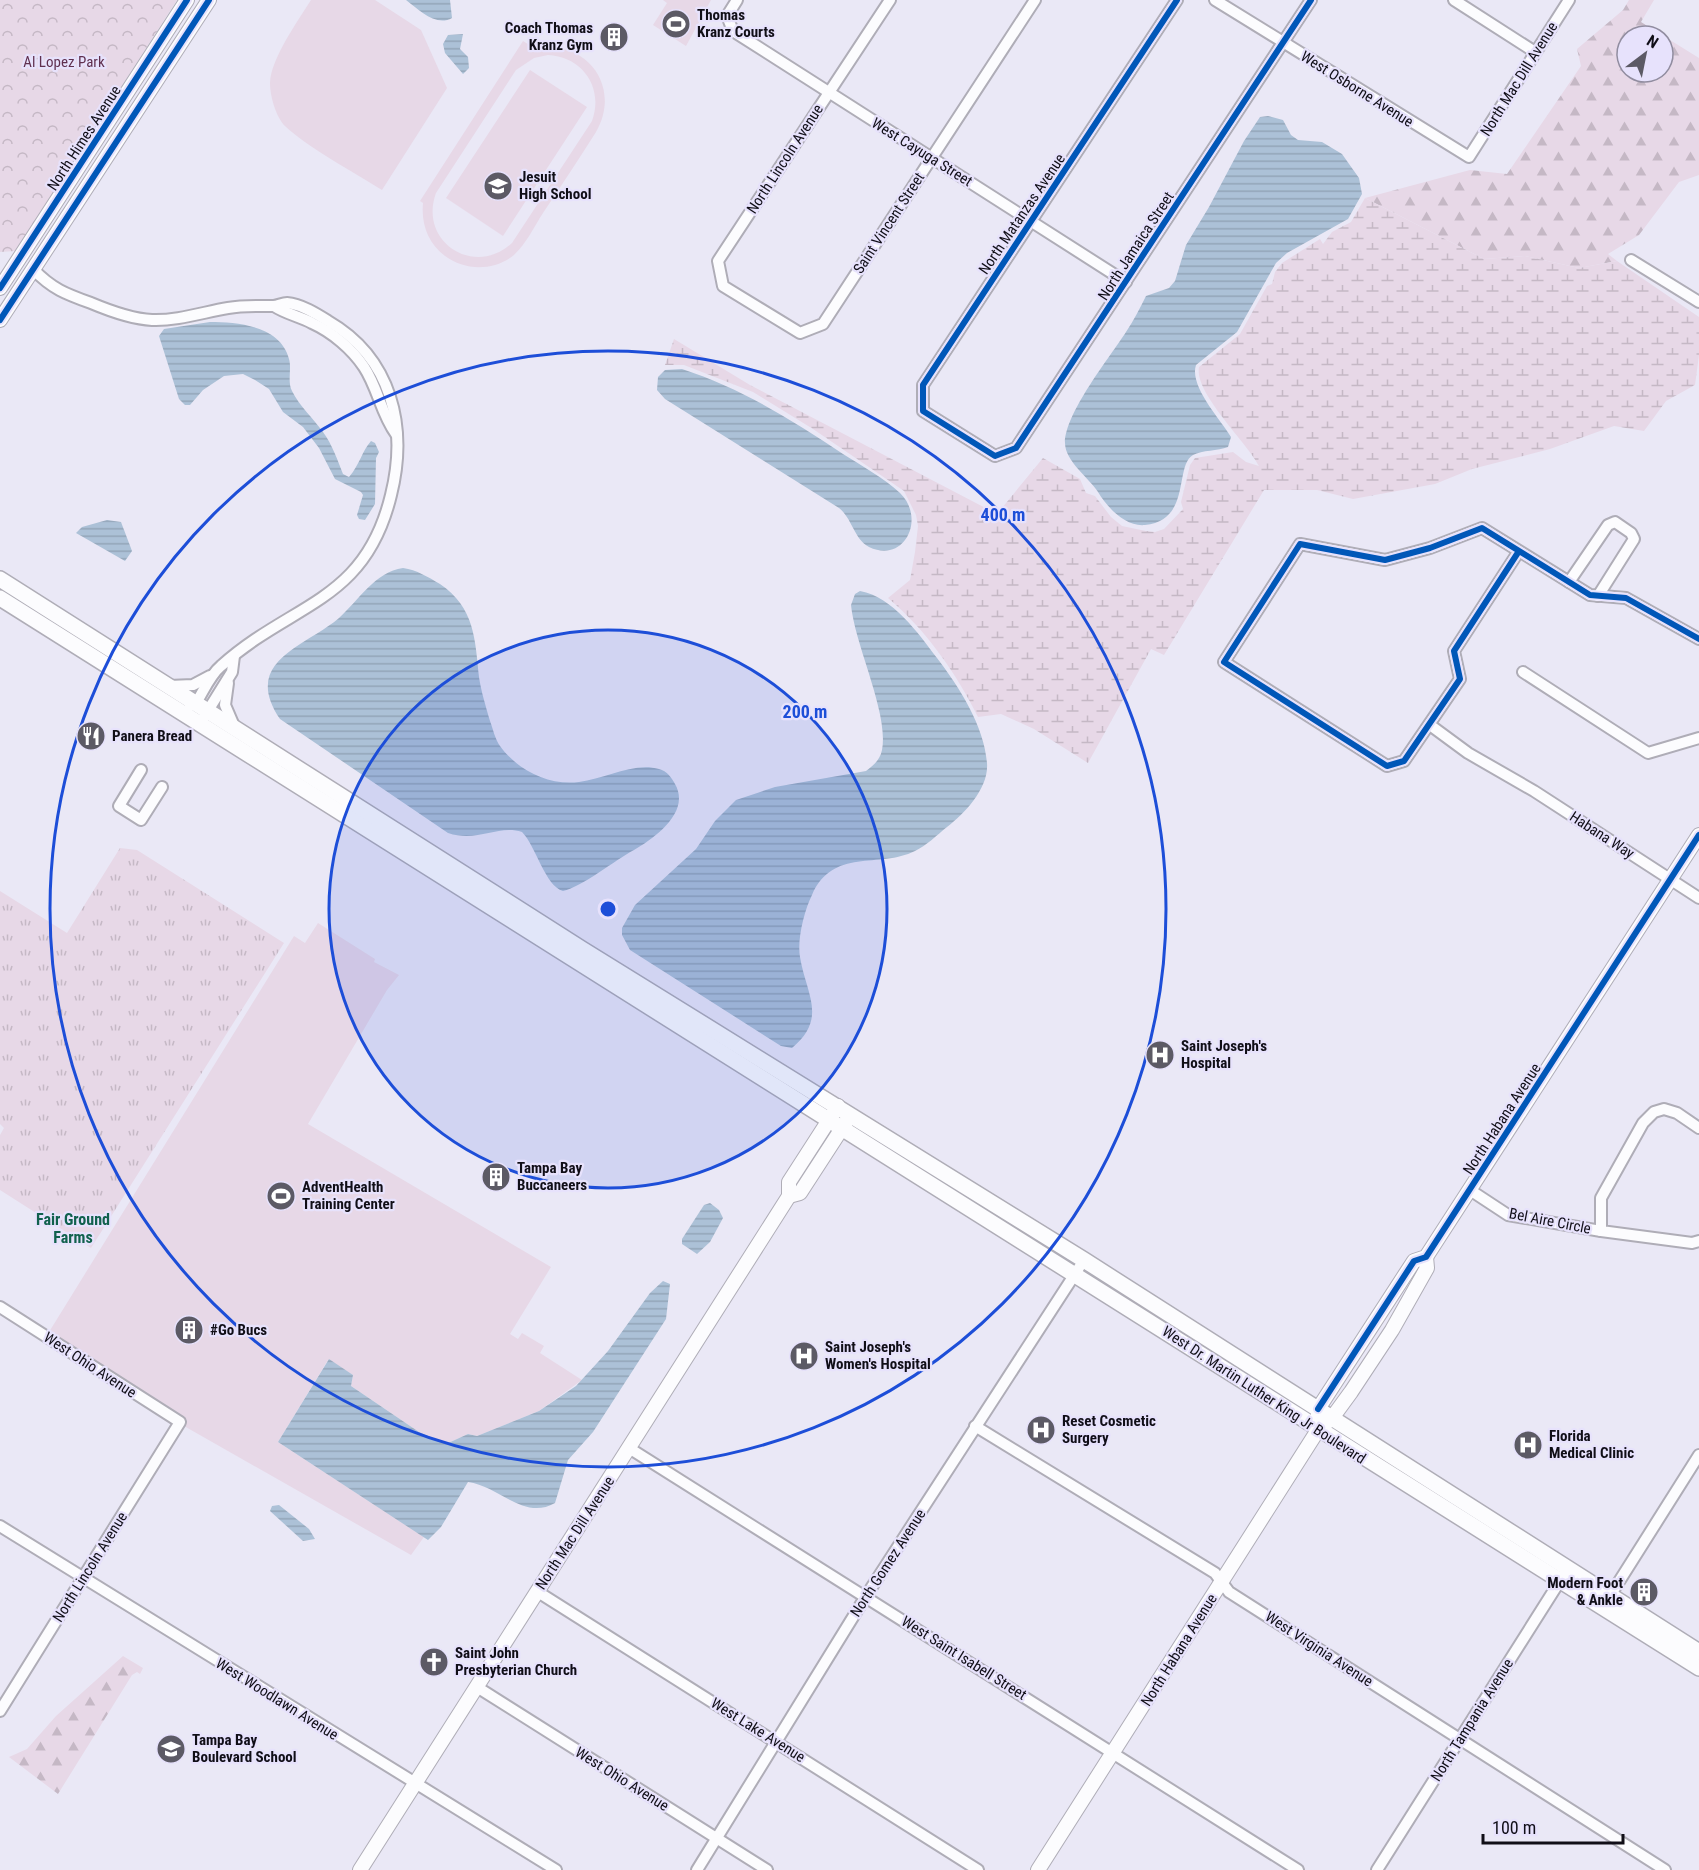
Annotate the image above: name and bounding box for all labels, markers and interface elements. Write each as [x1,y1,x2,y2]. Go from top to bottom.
place label: Thomas Kranz Courts [697,6,775,41]
sports icon: Thomas Kranz Courts [660,8,692,40]
place label: Coach Thomas Kranz Gym [505,19,593,54]
street label: North Mac Dill Avenue [1477,19,1561,139]
building icon: Coach Thomas Kranz Gym [598,21,630,53]
north arrow [1615,24,1675,84]
text: N [1643,31,1662,52]
street label: West Osborne Avenue [1297,47,1417,131]
park label: Al Lopez Park [23,53,105,71]
street label: North Himes Avenue [43,82,125,194]
street label: North Lincoln Avenue [743,101,827,217]
street label: West Cayuga Street [868,114,976,190]
street label: North Matanzas Avenue [975,150,1069,278]
place label: Jesuit High School [519,168,591,203]
street label: Saint Vincent Street [850,169,928,277]
school or university icon: Jesuit High School [482,170,514,202]
street label: North Jamaica Street [1094,188,1178,304]
text: 400 m [981,504,1025,525]
text: 200 m [783,701,827,722]
restaurant icon: Panera Bread [75,720,107,752]
place label: Panera Bread [112,727,192,745]
street label: Habana Way [1566,807,1638,863]
centre of rings [598,899,618,919]
place label: Saint Joseph's Hospital [1181,1037,1267,1072]
hospital icon: Saint Joseph's Hospital [1144,1039,1176,1071]
street label: North Habana Avenue [1459,1060,1545,1178]
place label: Tampa Bay Buccaneers [517,1159,587,1194]
building icon: Tampa Bay Buccaneers [480,1161,512,1193]
place label: AdventHealth Training Center [302,1178,395,1213]
sports icon: AdventHealth Training Center [265,1180,297,1212]
street label: Bel Aire Circle [1508,1204,1592,1238]
district label: Fair Ground Farms [36,1210,110,1247]
building icon: #Go Bucs [173,1314,205,1346]
place label: #Go Bucs [210,1321,267,1339]
street label: West Dr. Martin Luther King Jr Boulevard [1159,1322,1369,1468]
street label: West Ohio Avenue [40,1328,140,1402]
place label: Saint Joseph's Women's Hospital [825,1338,931,1373]
hospital icon: Saint Joseph's Women's Hospital [788,1340,820,1372]
place label: Reset Cosmetic Surgery [1062,1412,1156,1447]
hospital icon: Reset Cosmetic Surgery [1025,1414,1057,1446]
place label: Florida Medical Clinic [1549,1427,1634,1462]
hospital icon: Florida Medical Clinic [1512,1429,1544,1461]
street label: North Mac Dill Avenue [532,1473,618,1593]
street label: North Gomez Avenue [846,1506,930,1620]
street label: North Lincoln Avenue [49,1509,131,1625]
place label: Modern Foot & Ankle [1547,1574,1623,1609]
building icon: Modern Foot & Ankle [1628,1576,1660,1608]
street label: North Habana Avenue [1137,1591,1221,1709]
street label: West Virginia Avenue [1262,1608,1376,1690]
street label: West Saint Isabell Street [898,1612,1030,1704]
place label: Saint John Presbyterian Church [455,1644,577,1679]
church icon: Saint John Presbyterian Church [418,1646,450,1678]
street label: West Woodlawn Avenue [212,1654,342,1744]
street label: North Tampania Avenue [1427,1655,1517,1785]
street label: West Lake Avenue [708,1694,808,1766]
place label: Tampa Bay Boulevard School [192,1731,297,1766]
school or university icon: Tampa Bay Boulevard School [155,1733,187,1765]
street label: West Ohio Avenue [572,1743,672,1815]
scale bar [1483,1807,1622,1845]
text: 100 m [1492,1817,1536,1838]

